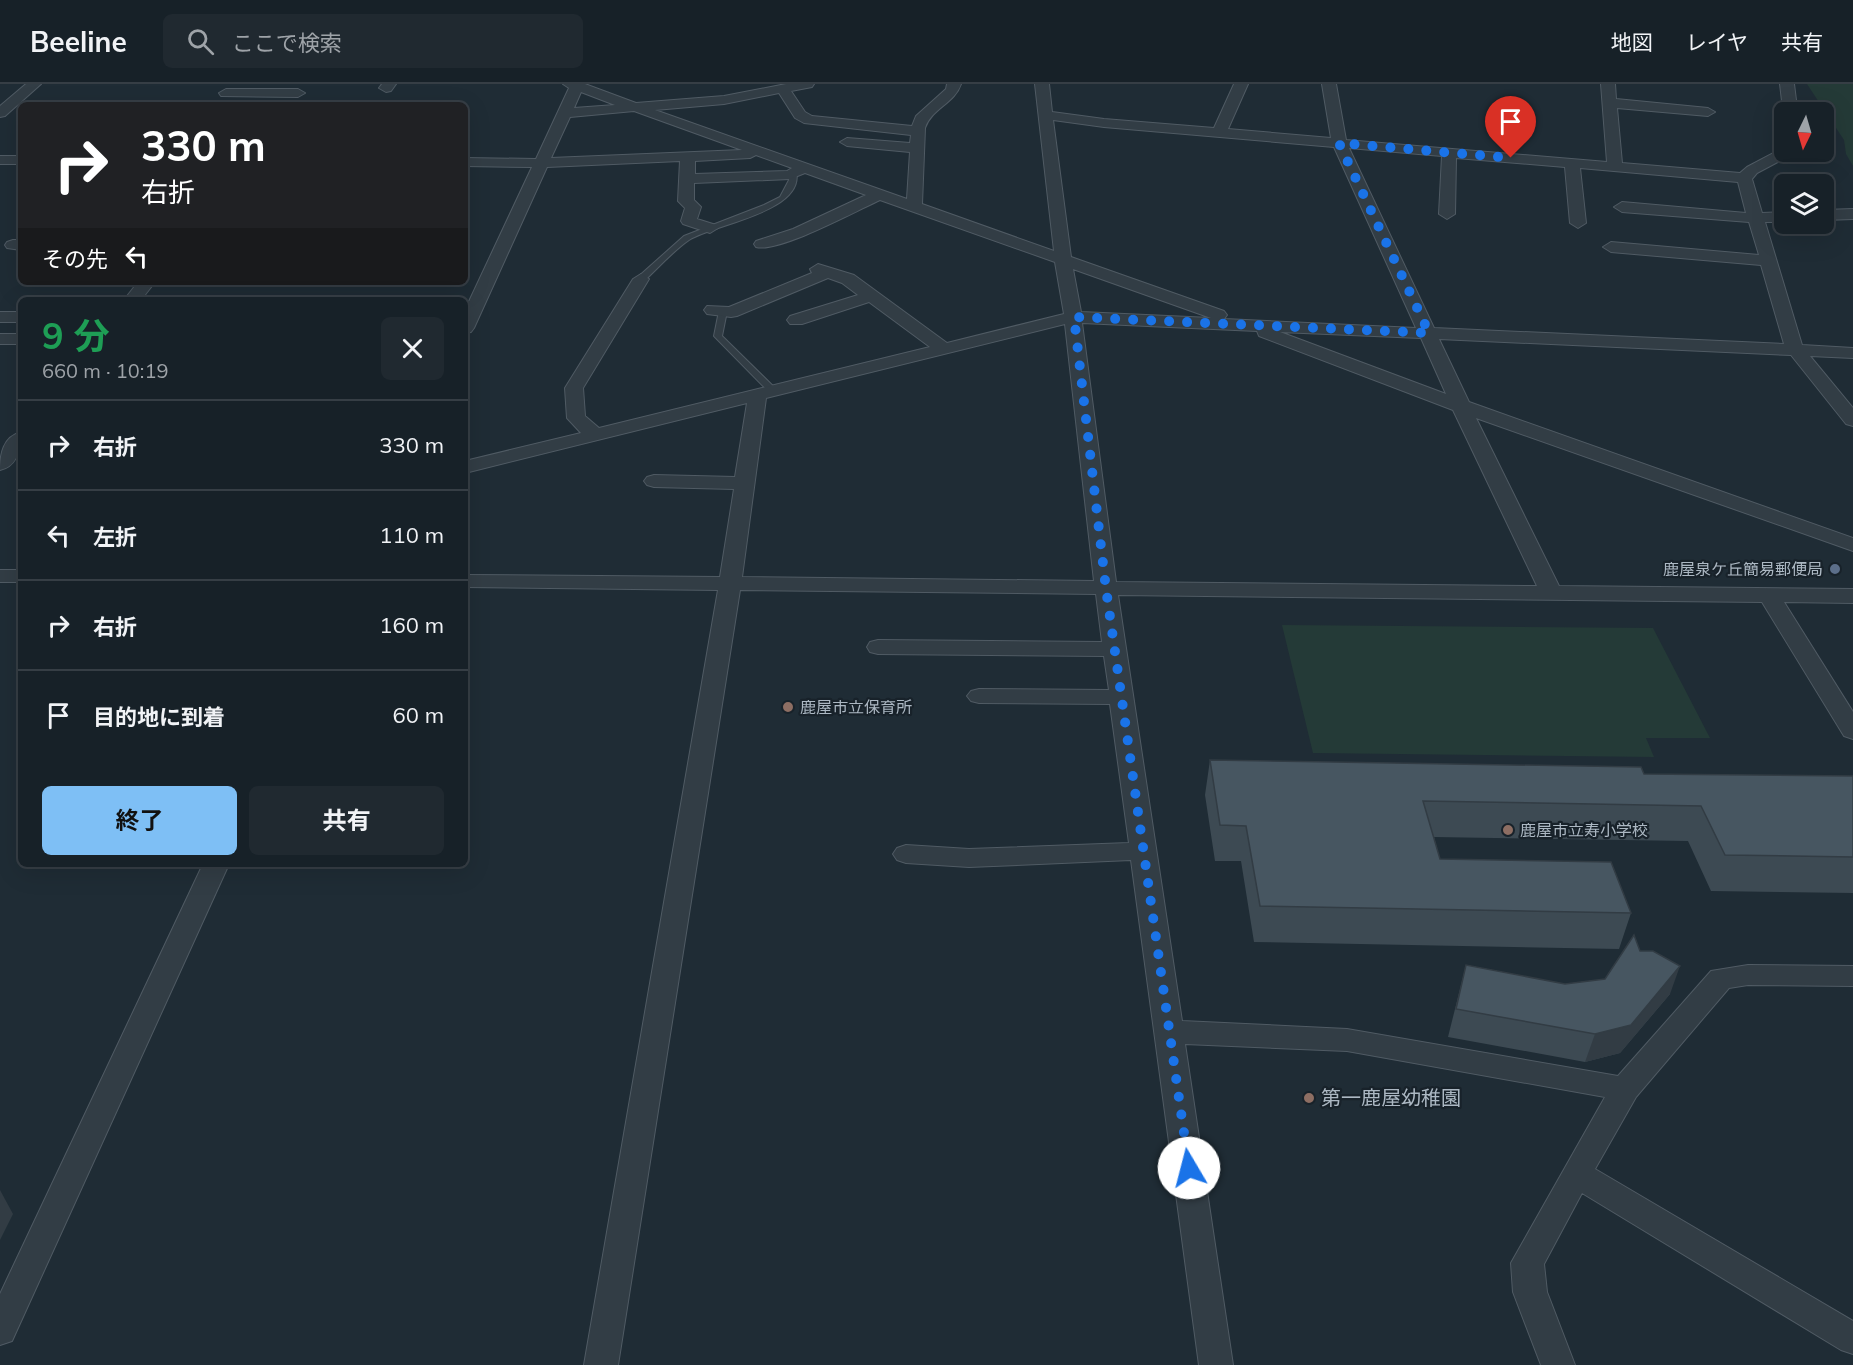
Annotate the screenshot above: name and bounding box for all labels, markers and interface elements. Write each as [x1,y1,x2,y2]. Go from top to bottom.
search box [163,14,583,68]
text: Beeline [30,24,127,59]
icon: search [184,25,217,58]
text: ここで検索 [232,29,342,57]
text: 地図 [1611,29,1653,55]
text: レイヤ [1686,29,1748,55]
text: 共有 [1781,29,1823,55]
pin [1485,96,1536,158]
north arrow [1774,102,1834,162]
map controls [1774,102,1834,234]
icon: arrive [1494,105,1527,138]
text: 330 m [141,119,266,172]
icon: right [42,126,120,204]
button: layers [1774,174,1834,234]
text: 右折 [141,175,195,209]
icon: left [120,240,153,273]
text: その先 [42,245,108,273]
text: 9 分 [42,313,109,358]
button: close [381,317,444,380]
text: 660 m · 10:19 [42,358,168,383]
icon: right [42,429,75,462]
text: 330 m [379,431,444,459]
text: 右折 [93,433,137,461]
icon: left [42,519,75,552]
text: 110 m [379,521,444,549]
text: 左折 [93,523,137,551]
place label: 鹿屋泉ケ丘簡易郵便局 [1663,559,1823,579]
marker: 鹿屋泉ケ丘簡易郵便局 [1828,562,1842,576]
icon: right [42,609,75,642]
text: 160 m [379,611,444,639]
text: 右折 [93,613,137,641]
place label: 鹿屋市立保育所 [800,697,912,717]
icon: arrive [42,699,75,732]
marker: 鹿屋市立保育所 [781,700,795,714]
text: 60 m [393,701,444,729]
text: 目的地に到着 [93,703,225,731]
button: 終了 [42,786,237,855]
button: 共有 [249,786,444,855]
place label: 鹿屋市立寿小学校 [1520,820,1648,840]
marker: 鹿屋市立寿小学校 [1501,823,1515,837]
place label: 第一鹿屋幼稚園 [1321,1085,1461,1110]
marker: 第一鹿屋幼稚園 [1302,1091,1316,1105]
position arrow [1157,1136,1221,1200]

